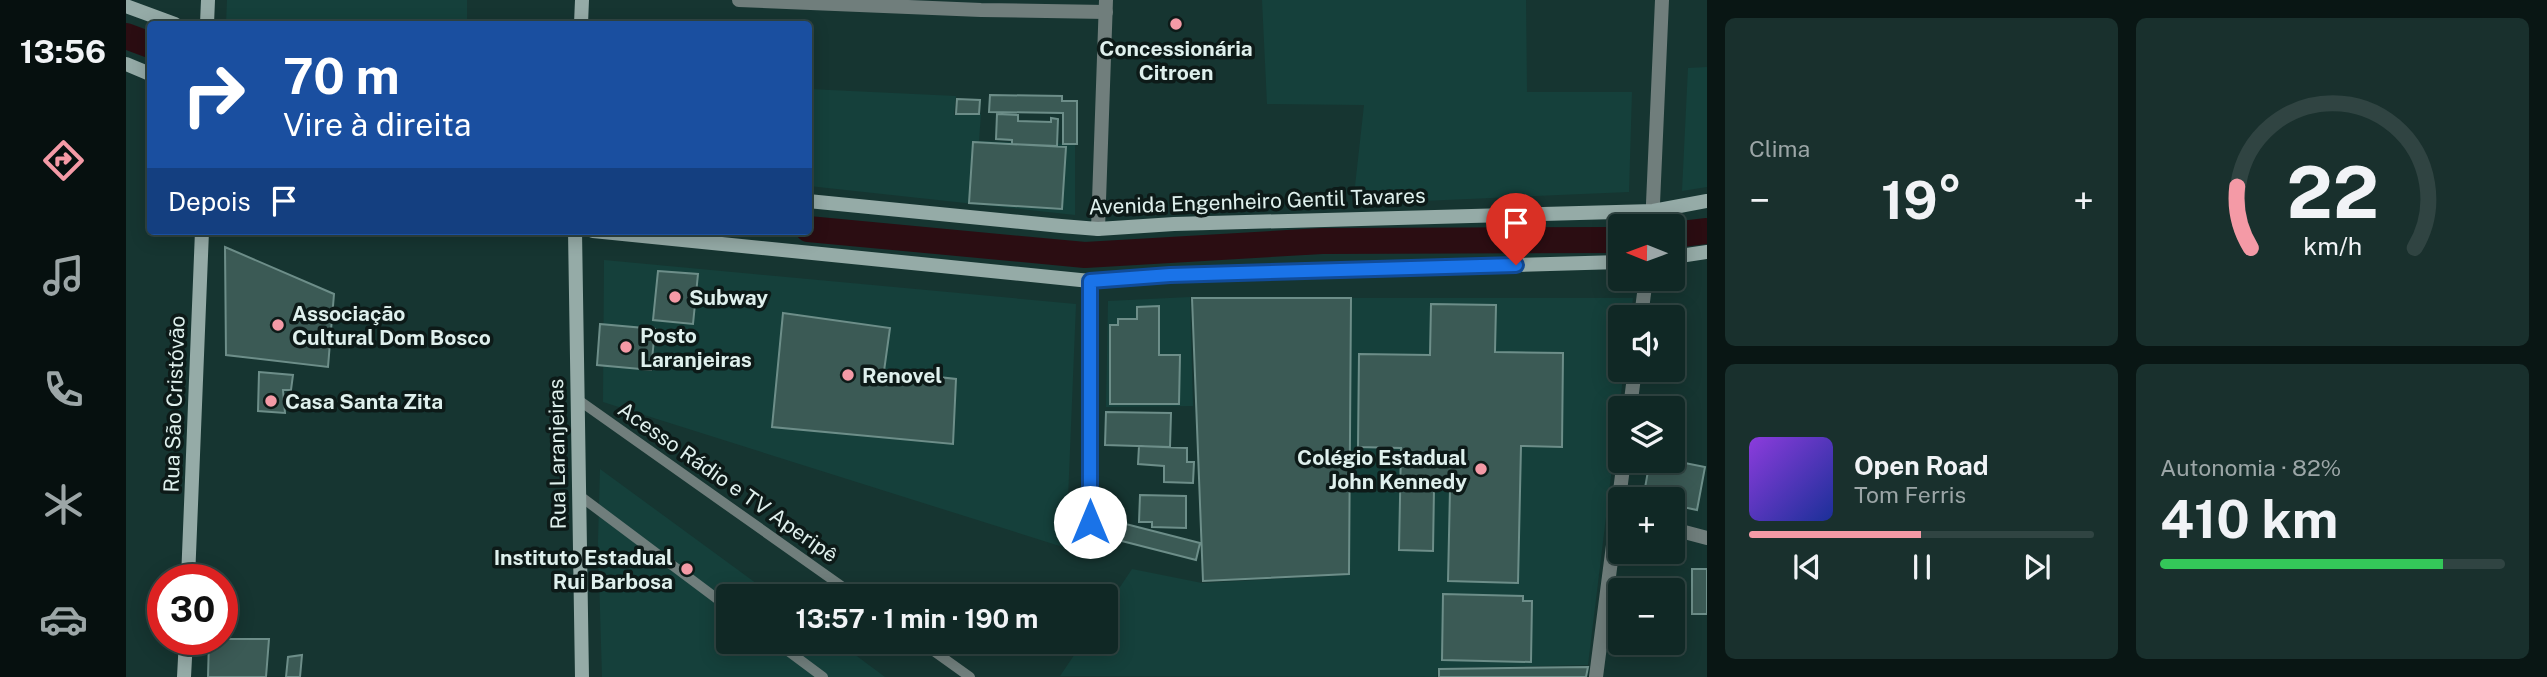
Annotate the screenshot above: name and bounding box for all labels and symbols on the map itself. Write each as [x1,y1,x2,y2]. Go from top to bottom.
marker: Concessionária Citroen [1168,16,1184,32]
place label: Concessionária Citroen [1099,36,1253,85]
street label: Avenida Engenheiro Gentil Tavares [1088,183,1426,219]
pin [1486,193,1546,265]
north arrow [1608,214,1685,290]
place label: Subway [689,285,768,310]
marker: Subway [667,289,683,305]
place label: Associação Cultural Dom Bosco [292,301,491,350]
street label: Rua São Cristóvão [158,315,190,493]
marker: Associação Cultural Dom Bosco [270,317,286,333]
place label: Posto Laranjeiras [640,323,752,372]
marker: Posto Laranjeiras [618,339,634,355]
place label: Renovel [862,363,942,388]
marker: Renovel [840,367,856,383]
street label: Rua Laranjeiras [543,378,571,530]
place label: Casa Santa Zita [285,389,443,414]
marker: Casa Santa Zita [263,393,279,409]
street label: Acesso Rádio e TV Aperipê [613,396,843,568]
place label: Colégio Estadual John Kennedy [1297,445,1467,494]
marker: Colégio Estadual John Kennedy [1473,461,1489,477]
position arrow [1053,485,1127,559]
place label: Instituto Estadual Rui Barbosa [494,545,673,594]
marker: Instituto Estadual Rui Barbosa [679,561,695,577]
speed limit sign: 30 [147,564,238,655]

